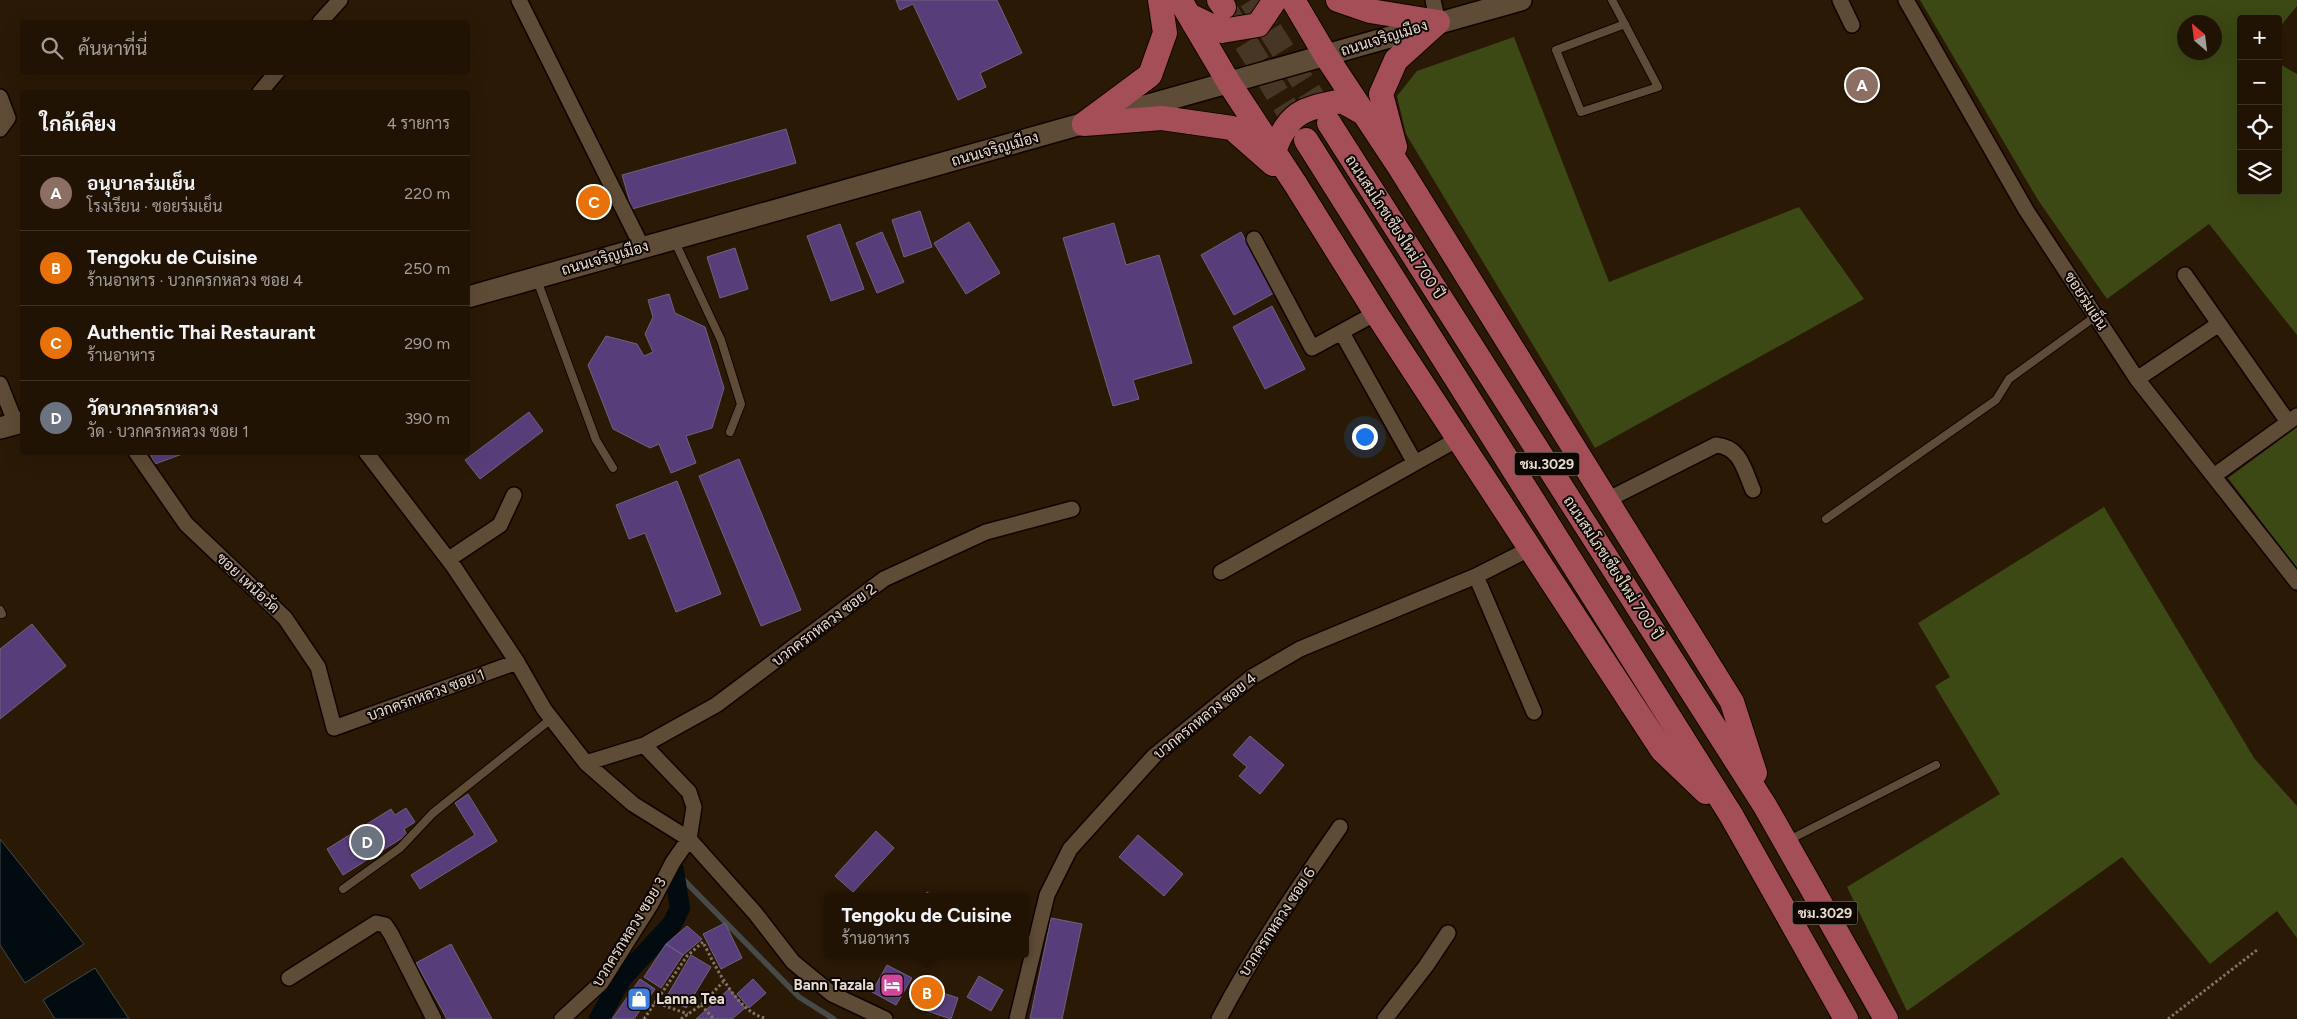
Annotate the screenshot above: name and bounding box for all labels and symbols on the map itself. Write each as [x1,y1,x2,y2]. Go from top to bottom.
street label: ถนนเจริญเมือง [1338,15,1430,60]
north arrow [2177,15,2222,60]
pin: A [1846,66,1878,104]
street label: ถนนเจริญเมือง [949,127,1041,170]
street label: ถนนสมโภชเชียงใหม่ 700 ปี [1342,151,1449,302]
pin: C [578,183,610,221]
street label: ถนนเจริญเมือง [559,236,651,279]
street label: ซอยร่มเย็น [2061,267,2113,334]
your location [1352,424,1378,450]
road number: ชม.3029 [1514,452,1580,476]
street label: ถนนสมโภชเชียงใหม่ 700 ปี [1560,492,1667,643]
street label: ซอย เหนือวัด [213,549,284,617]
street label: บวกครกหลวง ซอย 2 [768,580,880,670]
street label: บวกครกหลวง ซอย 1 [365,665,487,725]
street label: บวกครกหลวง ซอย 4 [1150,669,1260,763]
pin: D [351,823,383,861]
street label: บวกครกหลวง ซอย 6 [1235,864,1319,980]
street label: บวกครกหลวง ซอย 3 [588,874,670,990]
road number: ชม.3029 [1792,901,1858,924]
hotel icon: Bann Tazala [879,972,905,998]
pin: B [911,974,943,1012]
place label: Bann Tazala [794,976,874,994]
shop icon: Lanna Tea [626,986,652,1012]
place label: Lanna Tea [656,990,725,1008]

